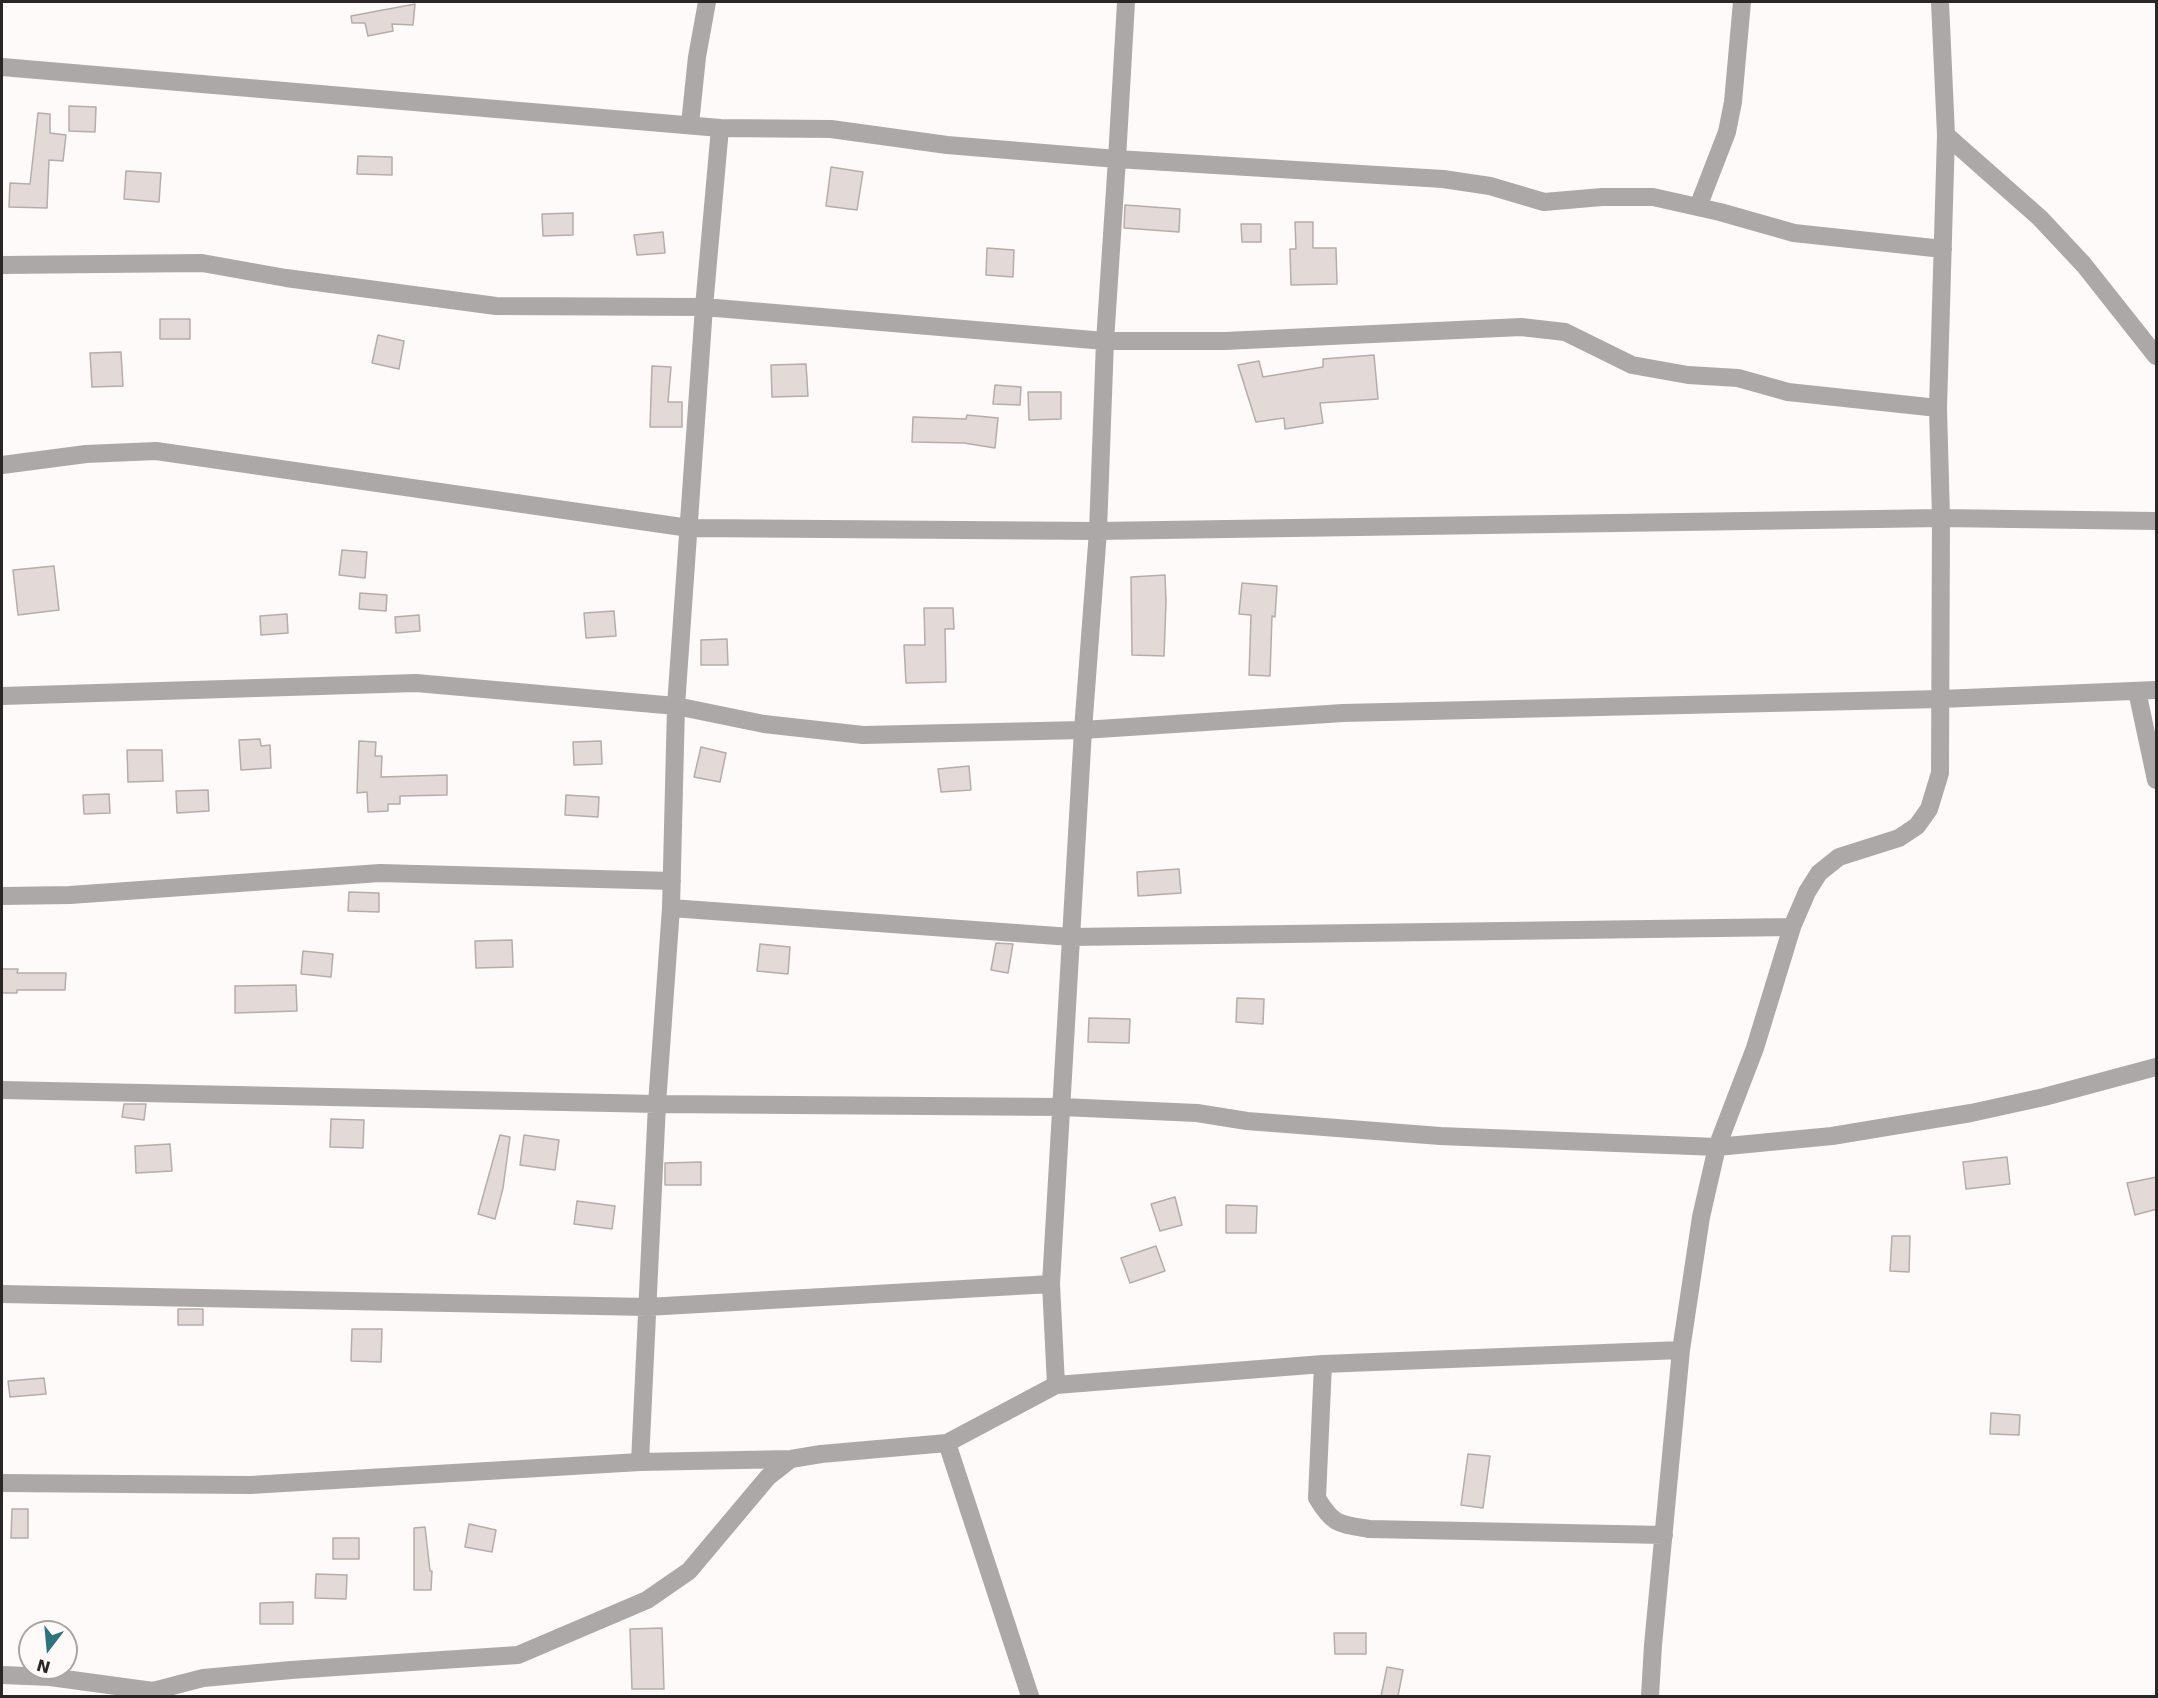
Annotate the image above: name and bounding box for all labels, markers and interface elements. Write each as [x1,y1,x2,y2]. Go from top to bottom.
north arrow [18,1620,78,1680]
text: N [34,1655,53,1677]

